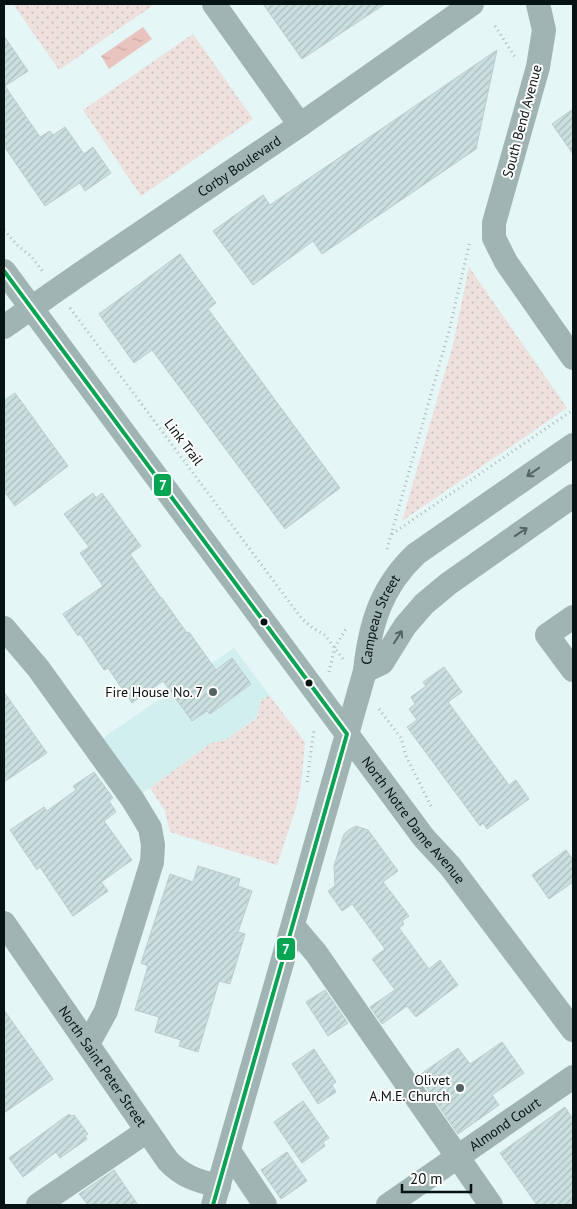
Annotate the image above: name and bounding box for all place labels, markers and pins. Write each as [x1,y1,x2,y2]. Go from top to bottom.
unlabelled marker [259,617,269,627]
unlabelled marker [304,678,314,688]
place label: Fire House No. 7 [105,683,203,701]
marker: Fire House No. 7 [207,686,219,698]
place label: Olivet A.M.E. Church [369,1071,450,1105]
marker: Olivet A.M.E. Church [454,1082,466,1094]

